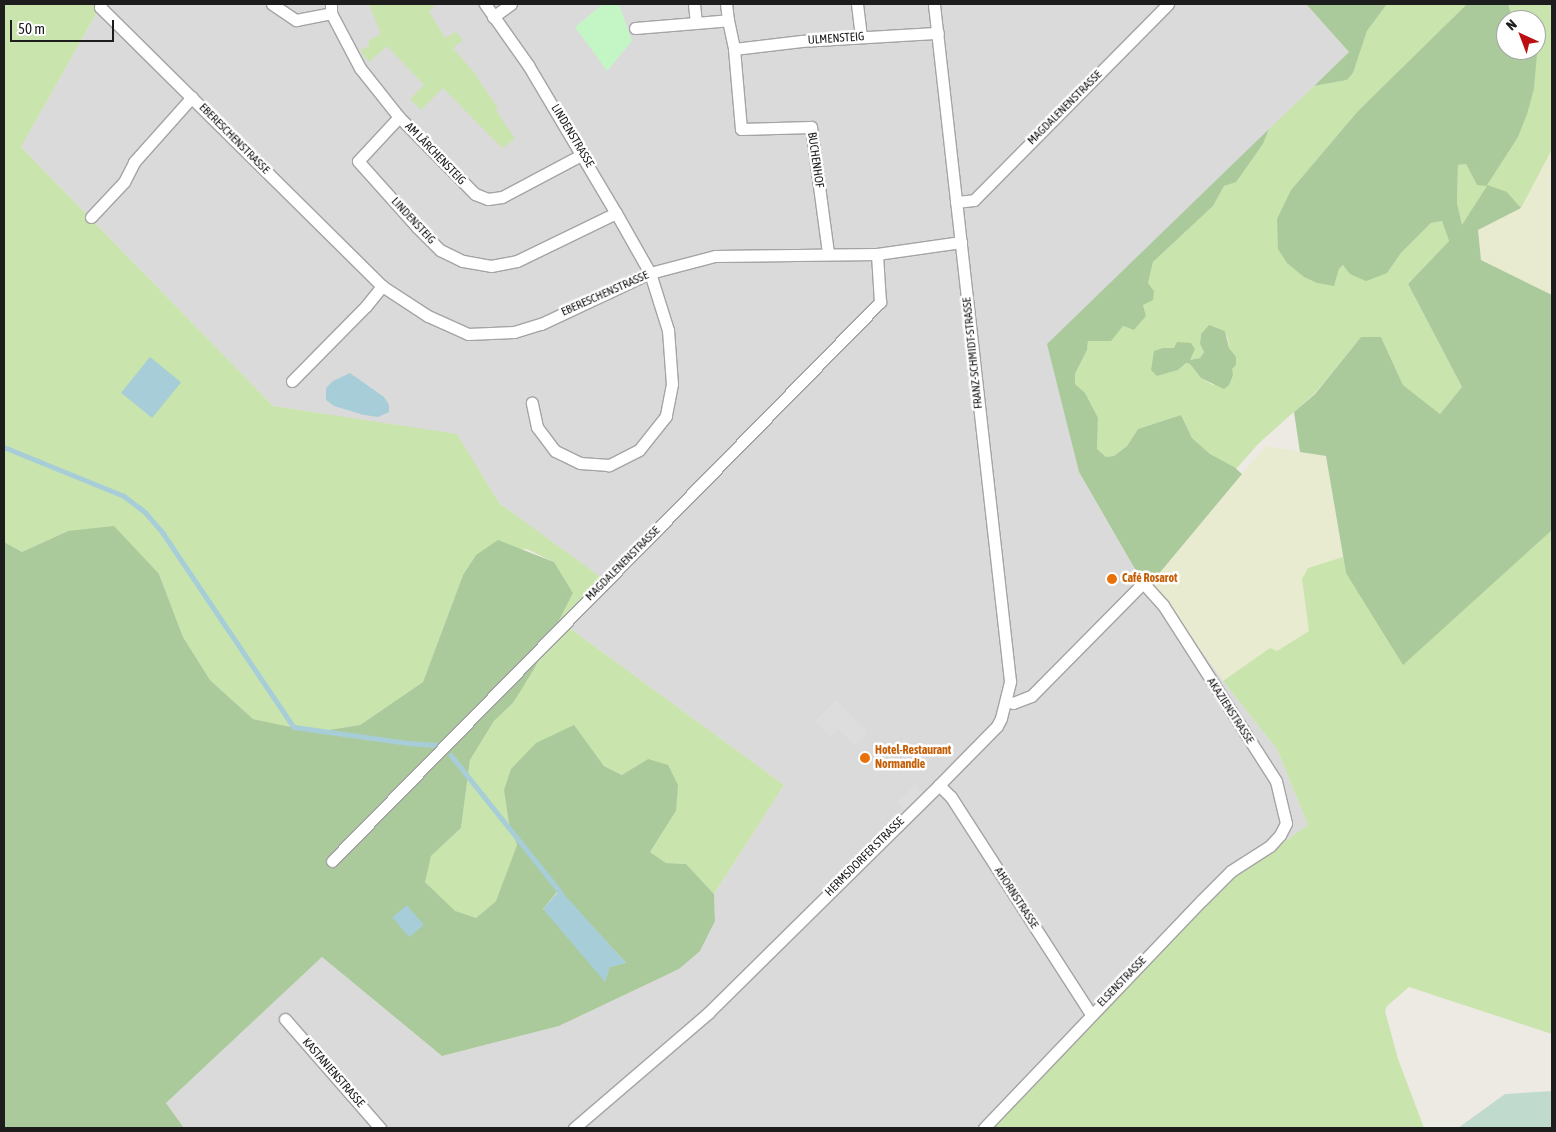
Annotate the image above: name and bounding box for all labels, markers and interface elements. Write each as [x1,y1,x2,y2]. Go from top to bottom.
scale bar [12,10,116,42]
north arrow [1496,10,1546,60]
text: N [1503,16,1520,33]
text: 50 m [18,20,45,37]
street label: ULMENSTEIG [807,30,865,48]
street label: MAGDALENENSTRASSE [1025,68,1105,148]
street label: EBERESCHENSTRASSE [196,101,272,177]
street label: LINDENSTRASSE [548,102,596,170]
street label: AM LÄRCHENSTEIG [402,120,468,188]
street label: BUCHENHOF [804,131,826,189]
street label: LINDENSTEIG [388,195,438,247]
street label: EBERESCHENSTRASSE [559,268,651,320]
street label: FRANZ-SCHMIDT-STRASSE [960,296,986,410]
street label: MAGDALENENSTRASSE [583,524,663,604]
place label: Café Rosarot [1122,572,1177,586]
marker: Café Rosarot [1106,573,1118,585]
street label: AKAZIENSTRASSE [1203,675,1257,747]
place label: Hotel-Restaurant Normandie [875,744,951,772]
marker: Hotel-Restaurant Normandie [859,752,871,764]
street label: HERMSDORFER STRASSE [822,814,908,900]
street label: AHORNSTRASSE [991,865,1041,931]
street label: ELSENSTRASSE [1094,954,1150,1010]
street label: KASTANIENSTRASSE [299,1035,367,1111]

